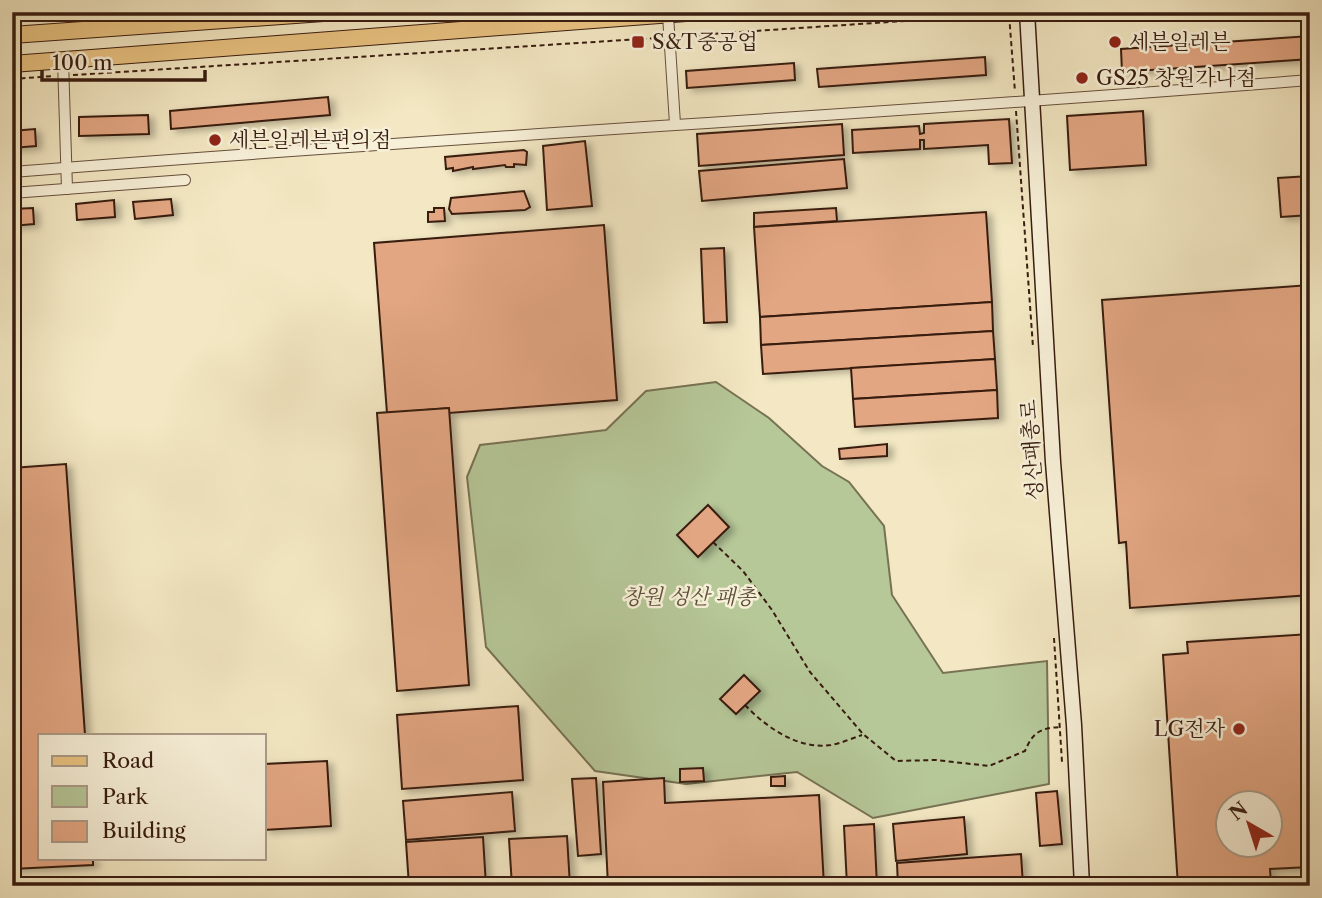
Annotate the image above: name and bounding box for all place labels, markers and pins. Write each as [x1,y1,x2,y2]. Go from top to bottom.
place label: S&T중공업 [652,29,758,54]
place label: 세븐일레븐 [1129,29,1230,54]
marker: S&T중공업 [630,34,646,50]
marker: 세븐일레븐 [1107,34,1123,50]
place label: GS25 창원가나점 [1096,65,1256,90]
marker: GS25 창원가나점 [1074,70,1090,86]
place label: 세븐일레븐편의점 [229,127,391,152]
marker: 세븐일레븐편의점 [207,132,223,148]
place label: LG전자 [1154,716,1226,741]
marker: LG전자 [1231,721,1247,737]

